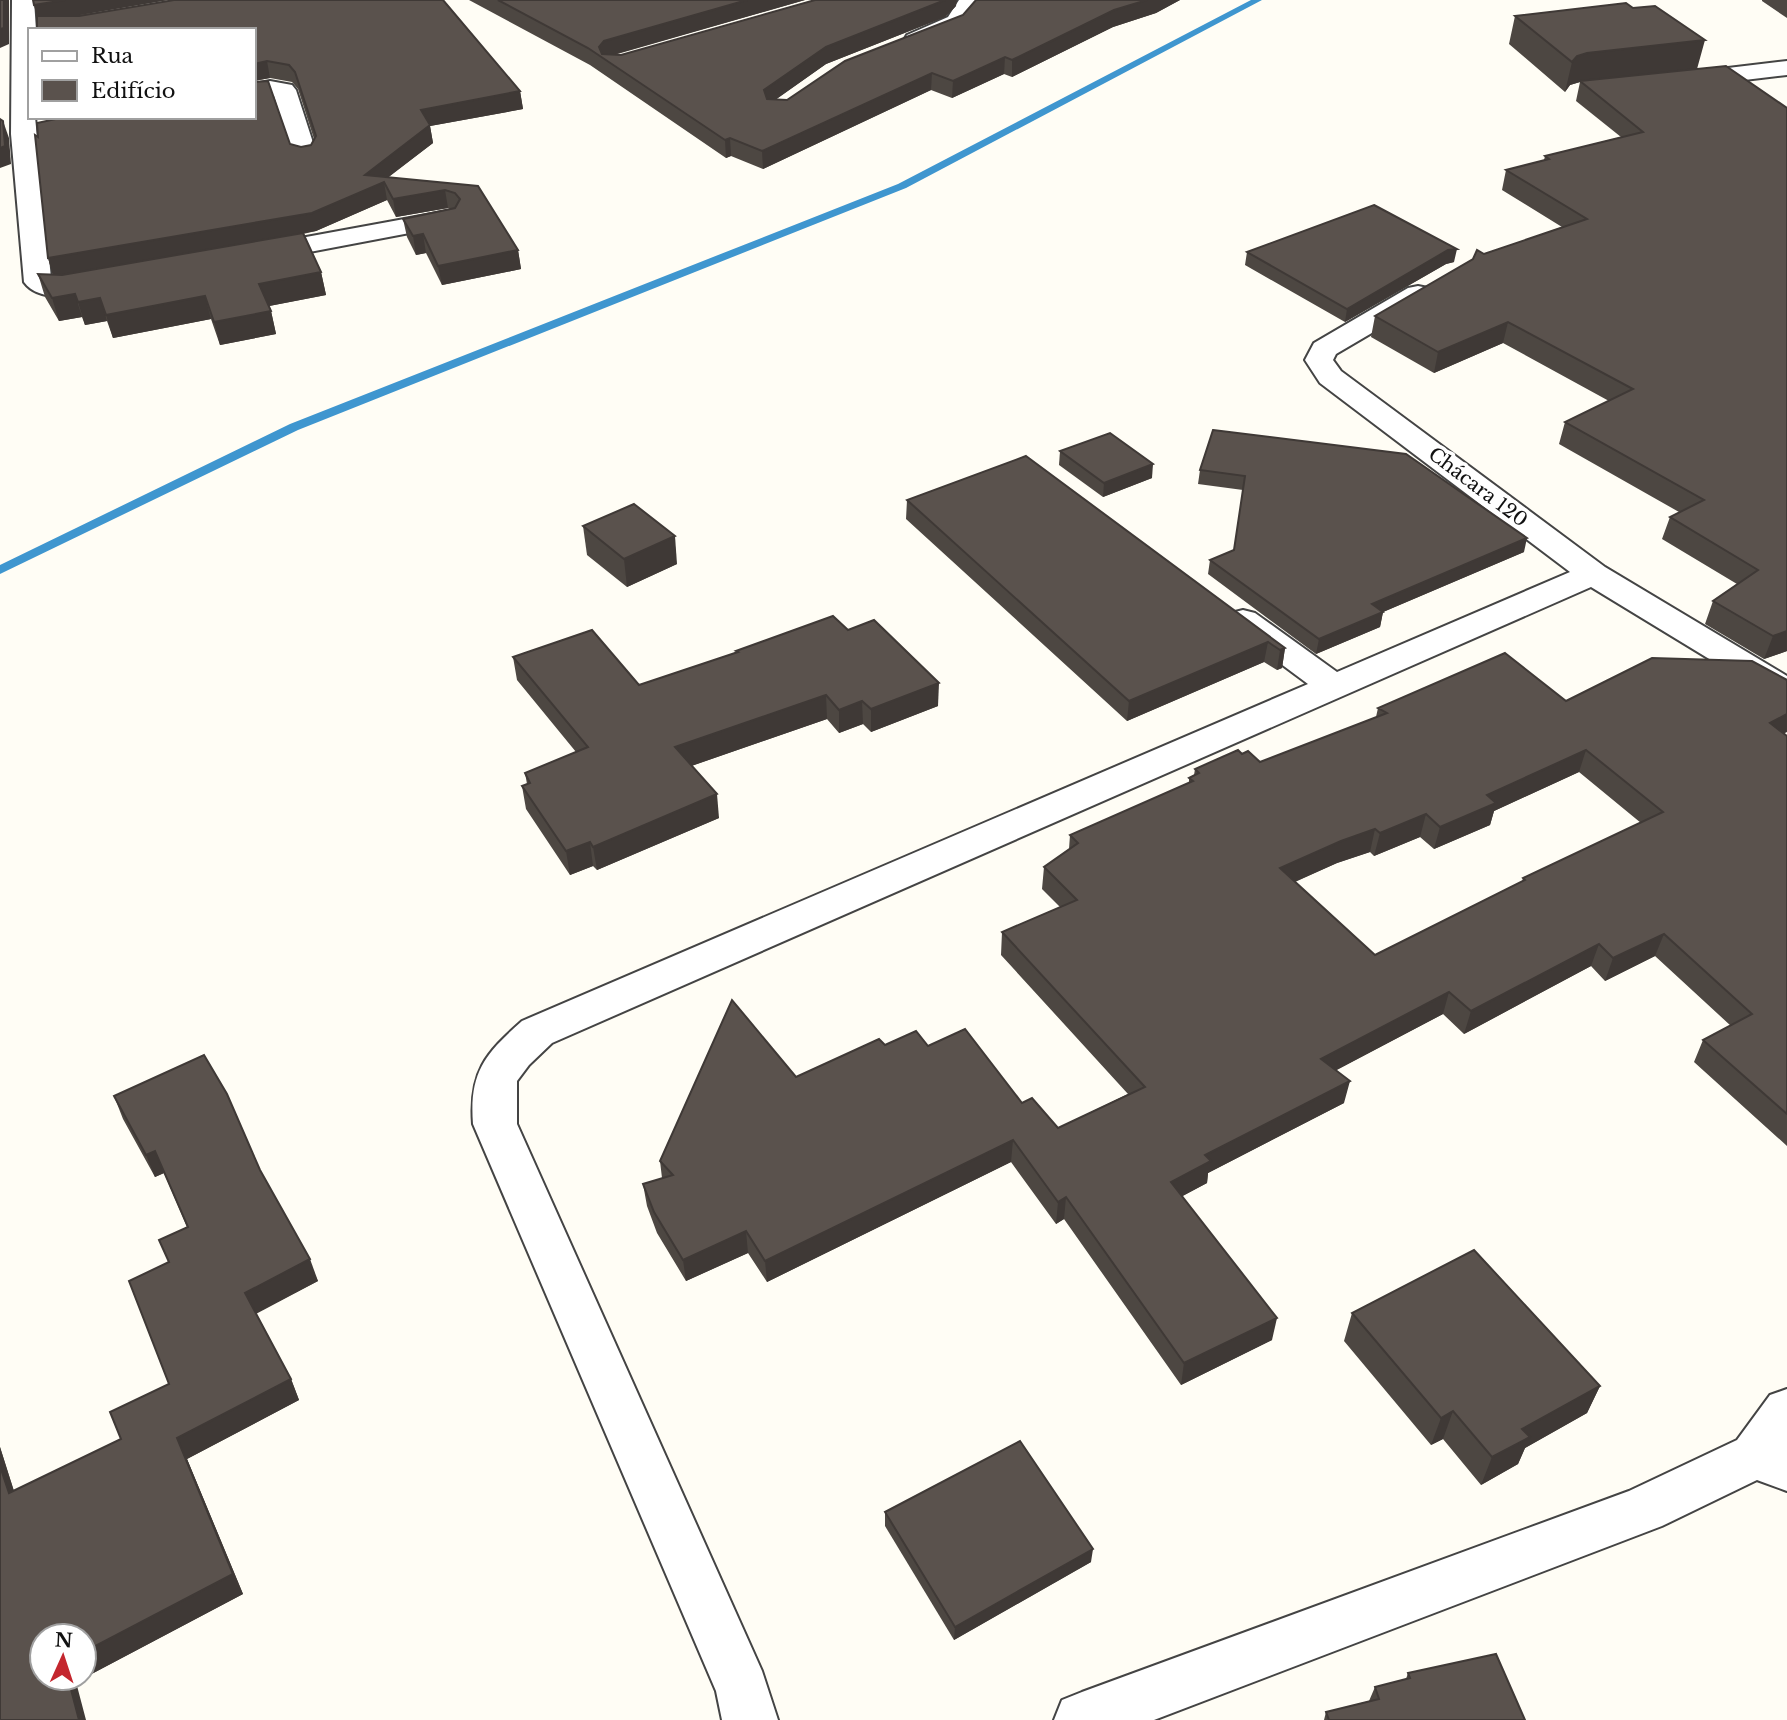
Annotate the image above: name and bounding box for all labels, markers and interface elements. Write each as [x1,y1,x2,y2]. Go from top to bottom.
legend [28,28,256,119]
text: Rua [91,43,134,69]
text: Edifício [91,78,176,104]
street label: Chácara 120 [1424,442,1532,532]
north arrow [28,1622,98,1692]
text: N [54,1629,74,1652]

